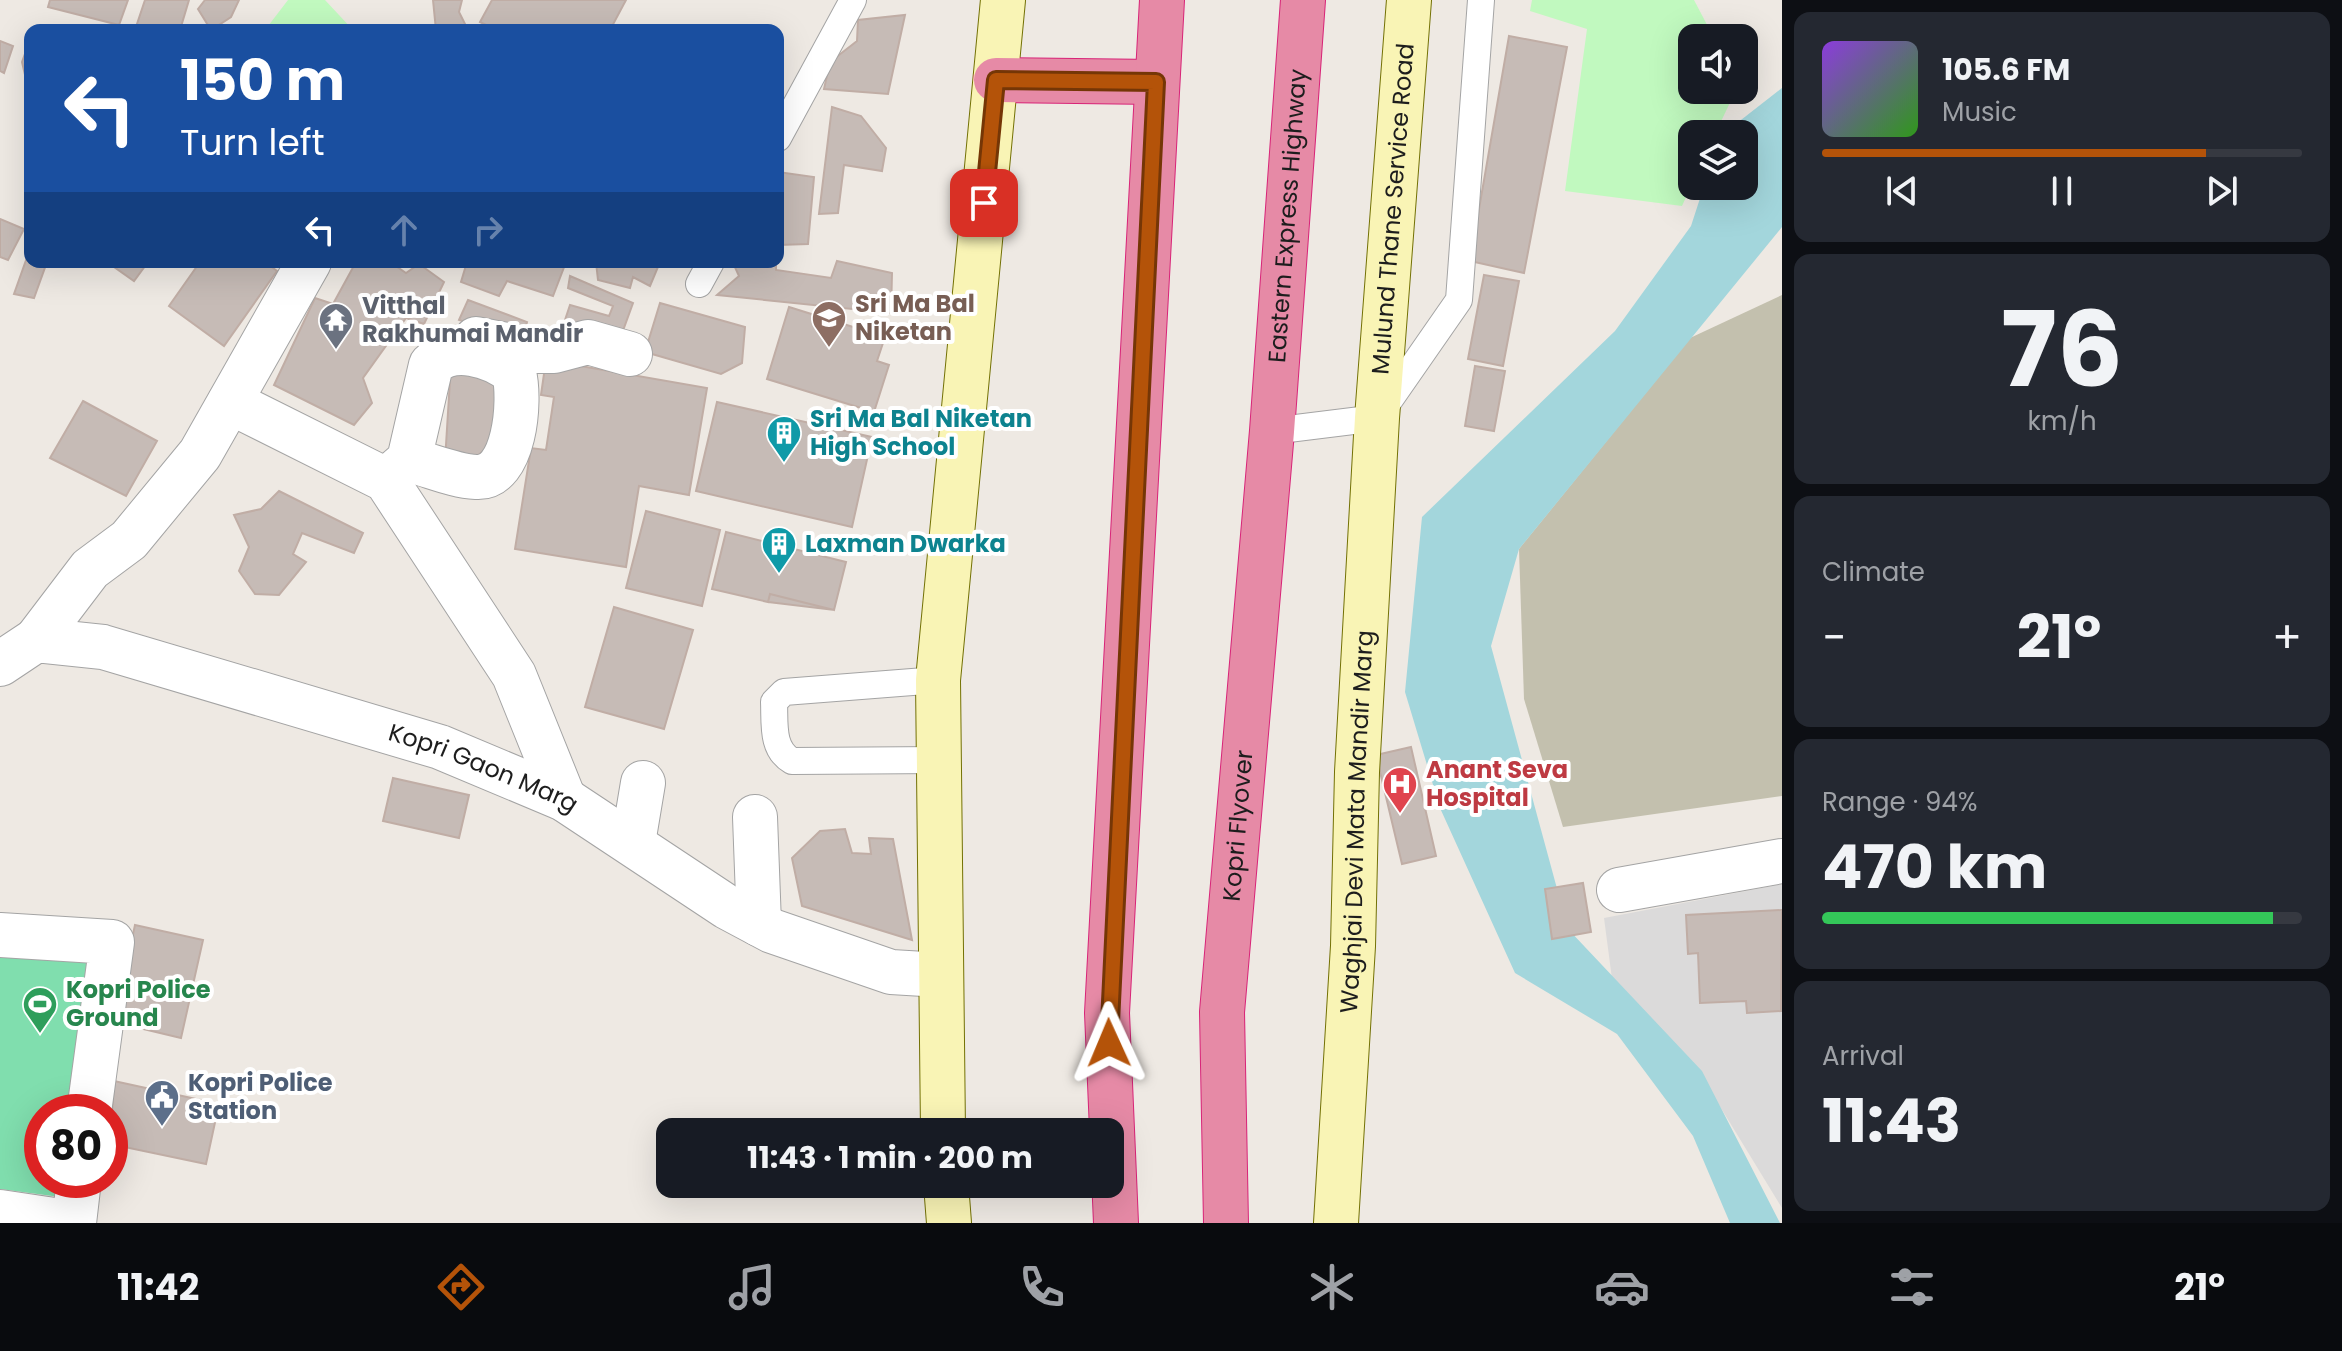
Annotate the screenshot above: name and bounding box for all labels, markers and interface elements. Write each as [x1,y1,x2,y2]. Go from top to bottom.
map controls [1678,24,1758,200]
button: sound [1678,24,1758,104]
text: 150 m [180,41,345,120]
street label: Mulund Thane Service Road [1363,42,1422,376]
text: 105.6 FM [1942,48,2070,91]
icon: left [48,56,152,160]
street label: Eastern Express Highway [1260,67,1314,364]
text: Music [1942,94,2017,130]
text: Turn left [180,117,325,168]
button: layers [1678,120,1758,200]
pin [950,169,1018,237]
icon: previous [1880,169,1924,213]
icon: pause [2040,169,2084,213]
icon: next [2200,169,2244,213]
icon: arrive [962,181,1006,225]
icon: left [298,208,342,252]
icon: ahead [382,208,426,252]
icon: right [466,208,510,252]
text: 76 [2001,277,2123,422]
place label: Sri Ma Bal Niketan [855,287,975,348]
place label: Vitthal Rakhumai Mandir [362,289,583,350]
school or university icon: Sri Ma Bal Niketan [810,299,848,349]
temple icon: Vitthal Rakhumai Mandir [317,301,355,351]
place label: Sri Ma Bal Niketan High School [810,402,1032,463]
text: km/h [2027,403,2097,439]
building icon: Sri Ma Bal Niketan High School [765,414,803,464]
building icon: Laxman Dwarka [760,525,798,575]
place label: Laxman Dwarka [805,527,1006,560]
text: Climate [1822,554,1925,590]
text: 21° [2017,595,2101,679]
text: − [1822,607,1846,668]
text: + [2272,607,2302,668]
street label: Waghjai Devi Mata Mandir Marg [1332,629,1381,1014]
street label: Kopri Gaon Marg [385,716,585,820]
street label: Kopri Flyover [1215,749,1260,903]
place label: Anant Seva Hospital [1426,753,1568,814]
hospital icon: Anant Seva Hospital [1381,765,1419,815]
text: Range · 94% [1822,784,1978,820]
text: 470 km [1822,825,2047,909]
place label: Kopri Police Ground [66,973,211,1034]
sports icon: Kopri Police Ground [21,985,59,1035]
position arrow [1067,1001,1151,1085]
text: Arrival [1822,1038,1904,1074]
place label: Kopri Police Station [188,1066,333,1127]
public building icon: Kopri Police Station [143,1078,181,1128]
text: 11:43 [1822,1079,1961,1163]
speed limit sign: 80 [24,1094,128,1198]
text: 11:43 · 1 min · 200 m [747,1136,1033,1179]
icon: directions [433,1259,489,1315]
icon: music [724,1259,780,1315]
icon: phone [1014,1259,1070,1315]
icon: climate [1304,1259,1360,1315]
icon: car [1594,1259,1650,1315]
icon: filters [1884,1259,1940,1315]
text: 11:42 [117,1262,199,1313]
text: 21° [2174,1262,2225,1313]

